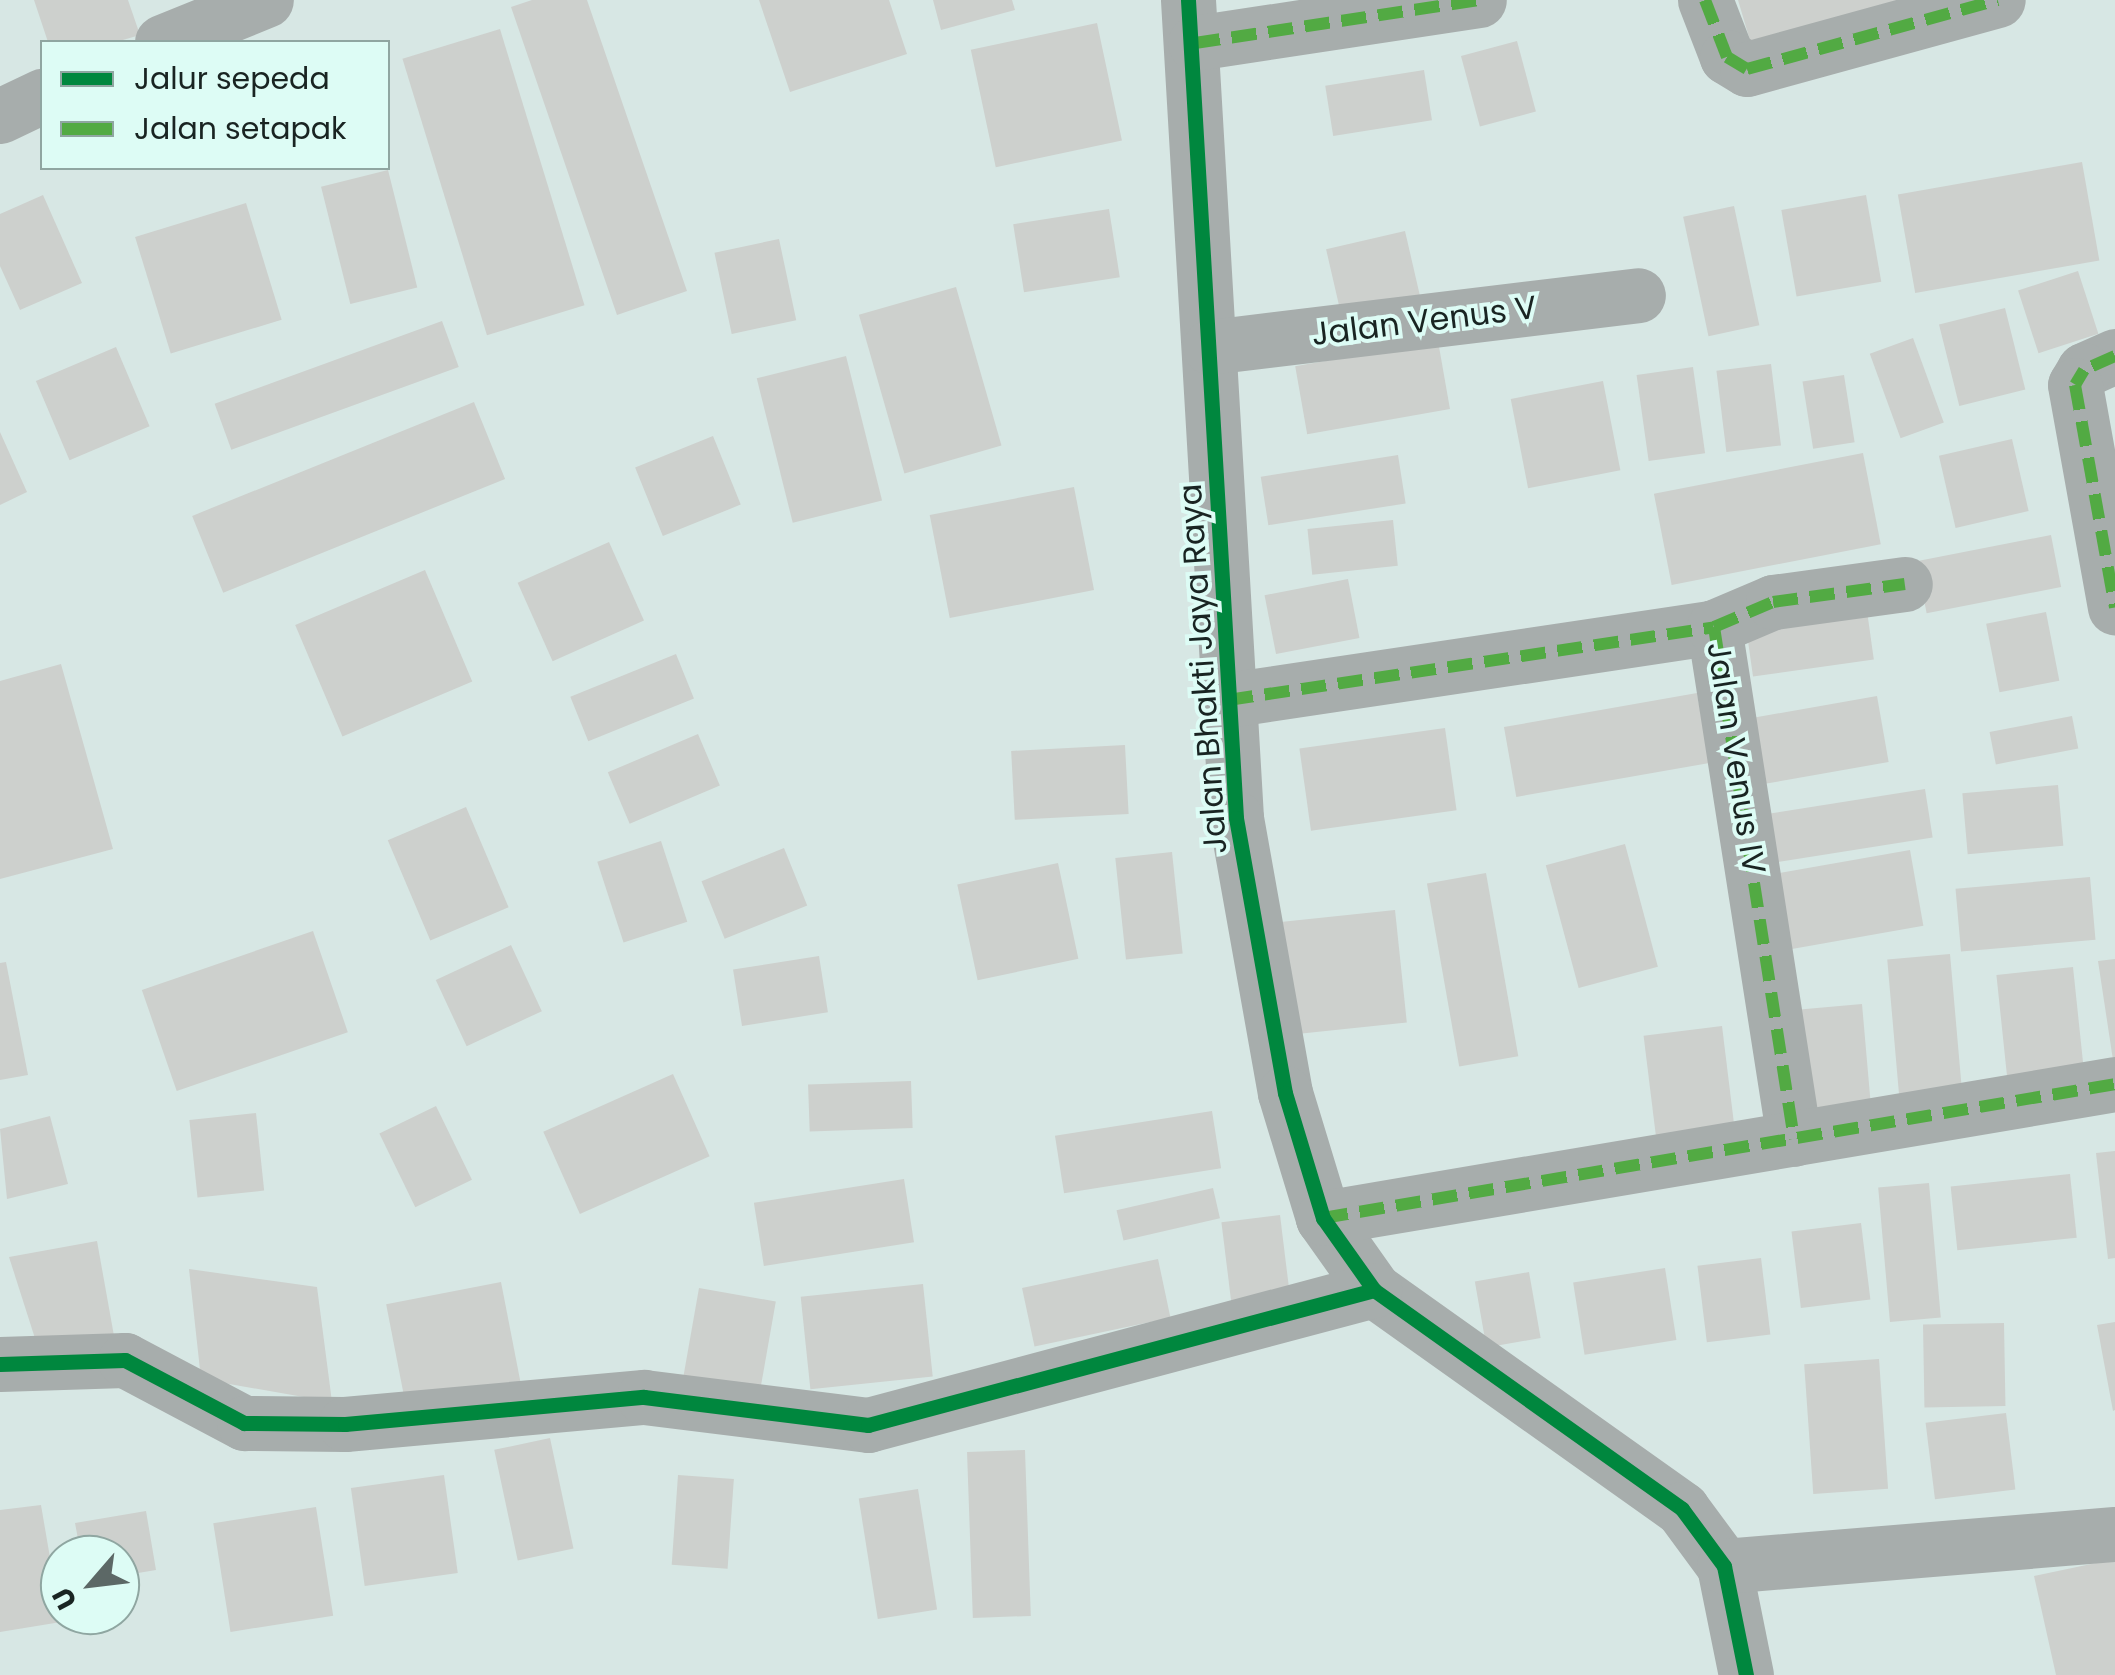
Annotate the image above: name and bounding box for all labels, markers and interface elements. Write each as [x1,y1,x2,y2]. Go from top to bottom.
legend [40,40,390,170]
text: Jalur sepeda [134,57,330,100]
text: Jalan setapak [134,107,347,150]
street label: Jalan Venus V [1309,288,1539,354]
street label: Jalan Bhakti Jaya Raya [1171,483,1235,855]
street label: Jalan Venus IV [1699,639,1773,877]
north arrow [40,1535,140,1635]
text: U [43,1581,87,1616]

